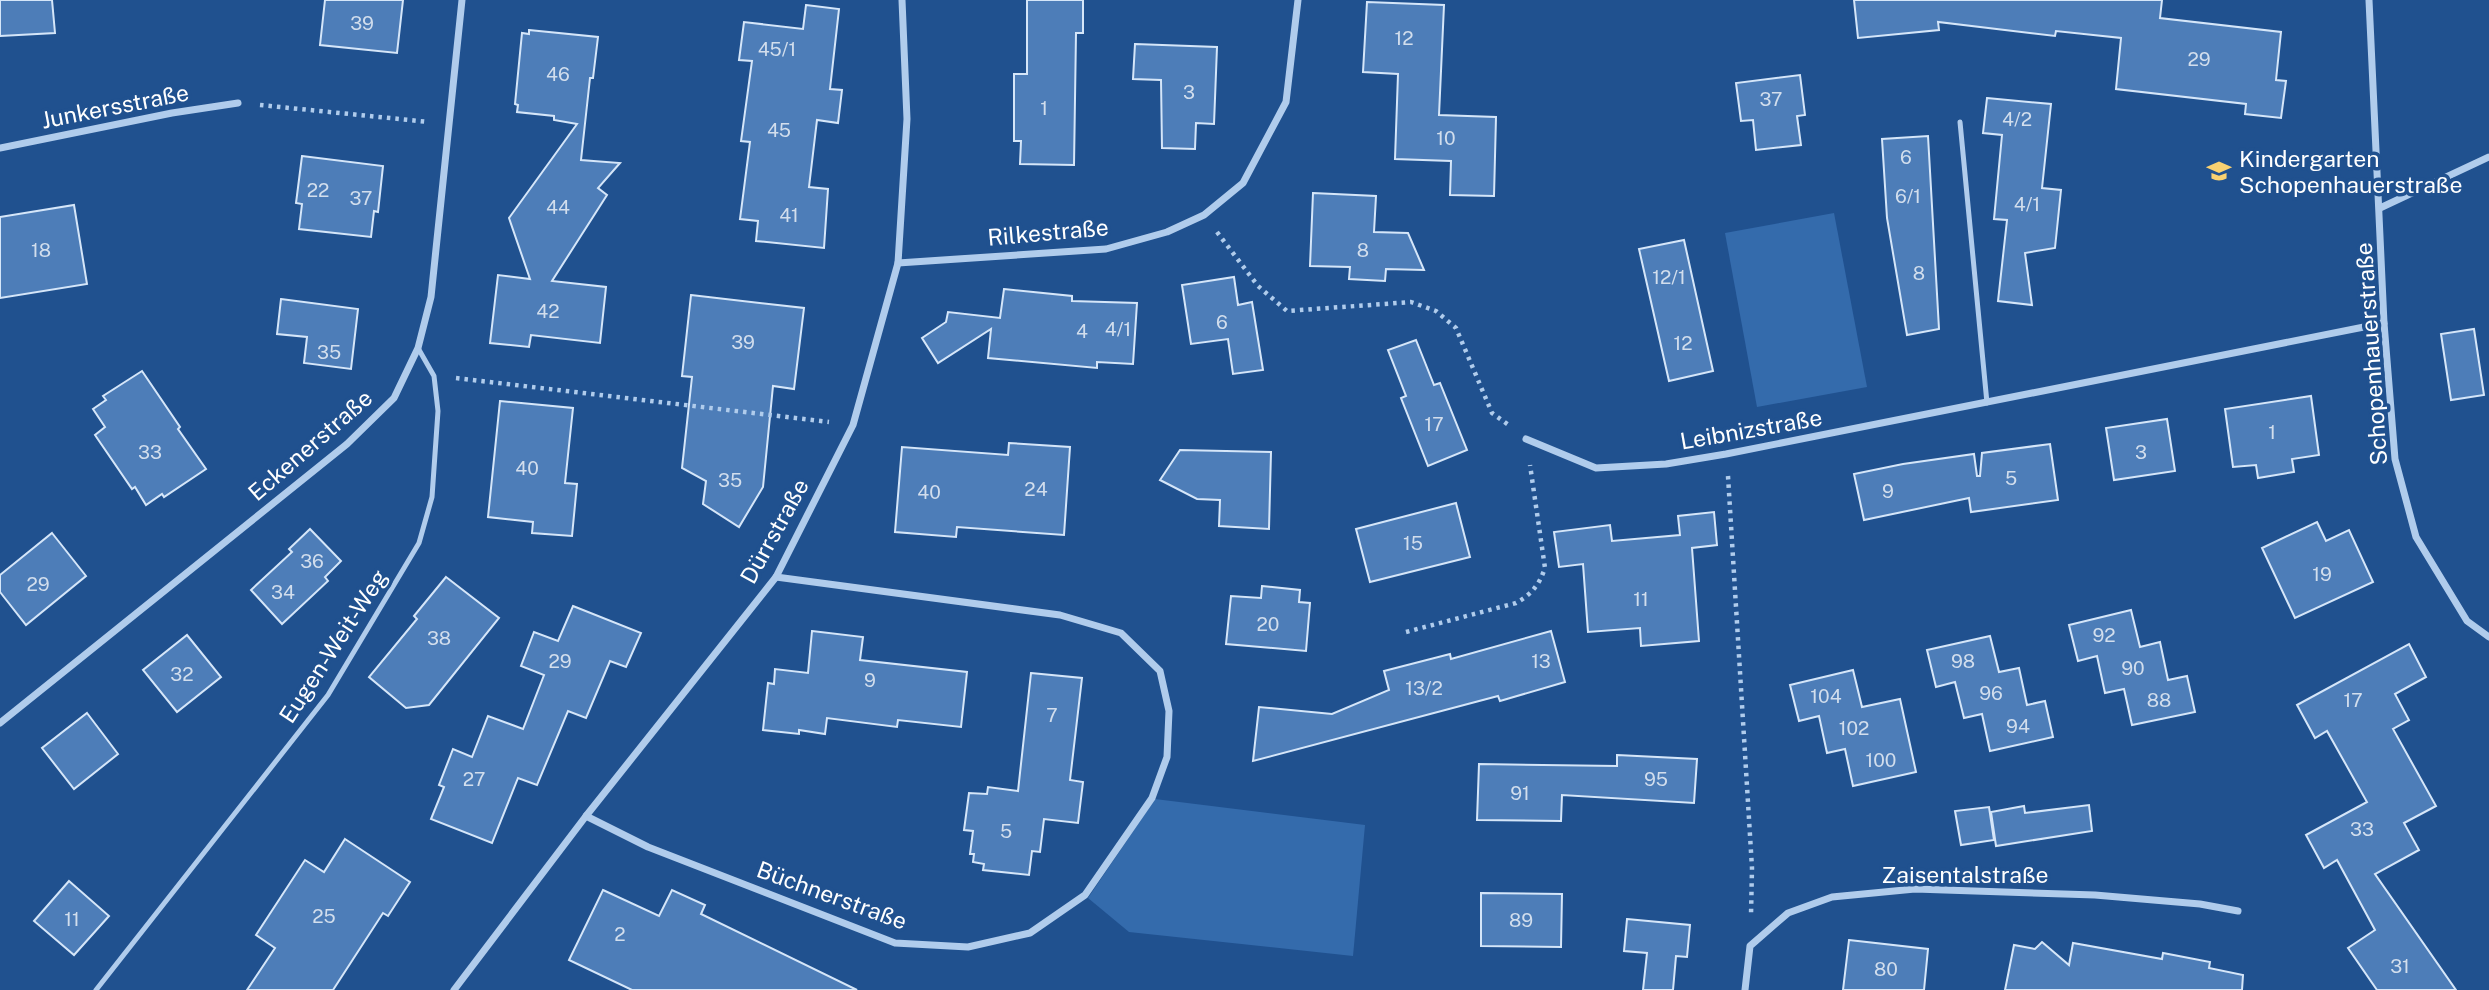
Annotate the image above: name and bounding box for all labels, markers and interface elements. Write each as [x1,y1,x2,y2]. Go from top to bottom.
house number: 39 [350,12,374,34]
house number: 12 [1394,27,1414,49]
house number: 45/1 [758,38,796,60]
house number: 29 [2187,48,2211,70]
house number: 46 [546,63,570,85]
street label: Junkersstraße [39,78,191,134]
house number: 3 [1183,81,1195,103]
house number: 37 [1759,88,1783,110]
house number: 1 [1040,97,1048,119]
house number: 4/2 [2002,108,2032,130]
house number: 45 [767,119,791,141]
house number: 10 [1436,127,1456,149]
place label: Kindergarten Schopenhauerstraße [2239,145,2462,198]
house number: 6 [1900,146,1912,168]
school or university icon: Kindergarten Schopenhauerstraße [2205,157,2233,185]
house number: 22 [307,179,329,201]
house number: 6/1 [1895,185,1921,207]
house number: 37 [349,187,373,209]
house number: 4/1 [2014,193,2040,215]
house number: 44 [546,196,570,218]
house number: 41 [779,204,799,226]
street label: Rilkestraße [986,213,1110,251]
house number: 18 [31,239,51,261]
house number: 8 [1357,239,1369,261]
street label: Schopenhauerstraße [2350,242,2392,466]
house number: 8 [1913,262,1925,284]
house number: 12/1 [1652,266,1686,288]
house number: 42 [536,300,560,322]
house number: 6 [1216,311,1228,333]
house number: 4/1 [1105,318,1131,340]
house number: 4 [1076,320,1088,342]
house number: 39 [731,331,755,353]
house number: 12 [1673,332,1693,354]
house number: 35 [317,341,341,363]
street label: Eckenerstraße [243,384,377,506]
street label: Leibnizstraße [1678,403,1824,455]
house number: 17 [1424,413,1444,435]
house number: 1 [2268,421,2276,443]
house number: 33 [138,441,162,463]
house number: 3 [2135,441,2147,463]
house number: 40 [515,457,539,479]
house number: 5 [2005,467,2017,489]
house number: 35 [718,469,742,491]
street label: Dürrstraße [734,474,814,588]
house number: 24 [1024,478,1048,500]
house number: 9 [1882,480,1894,502]
house number: 40 [917,481,941,503]
house number: 15 [1403,532,1423,554]
house number: 36 [300,550,324,572]
house number: 19 [2312,563,2332,585]
street label: Eugen-Weit-Weg [273,564,393,728]
house number: 29 [26,573,50,595]
house number: 34 [271,581,295,603]
house number: 11 [1633,588,1649,610]
house number: 20 [1257,613,1279,635]
house number: 92 [2092,624,2116,646]
house number: 38 [427,627,451,649]
house number: 29 [548,650,572,672]
house number: 13 [1531,650,1551,672]
house number: 98 [1951,650,1975,672]
house number: 90 [2121,657,2145,679]
house number: 32 [170,663,194,685]
house number: 9 [864,669,876,691]
house number: 13/2 [1405,677,1443,699]
house number: 96 [1979,682,2003,704]
house number: 104 [1810,685,1842,707]
house number: 88 [2147,689,2171,711]
house number: 17 [2343,689,2363,711]
house number: 7 [1046,704,1058,726]
house number: 94 [2006,715,2030,737]
house number: 102 [1839,717,1869,739]
house number: 100 [1866,749,1896,771]
house number: 27 [463,768,485,790]
house number: 95 [1644,768,1668,790]
house number: 91 [1510,782,1530,804]
house number: 33 [2350,818,2374,840]
house number: 5 [1000,820,1012,842]
street label: Büchnerstraße [753,855,911,935]
street label: Zaisentalstraße [1881,861,2049,888]
house number: 25 [312,905,336,927]
house number: 11 [64,908,80,930]
house number: 89 [1509,909,1533,931]
house number: 2 [614,923,626,945]
house number: 31 [2390,955,2410,977]
house number: 80 [1874,958,1898,980]

